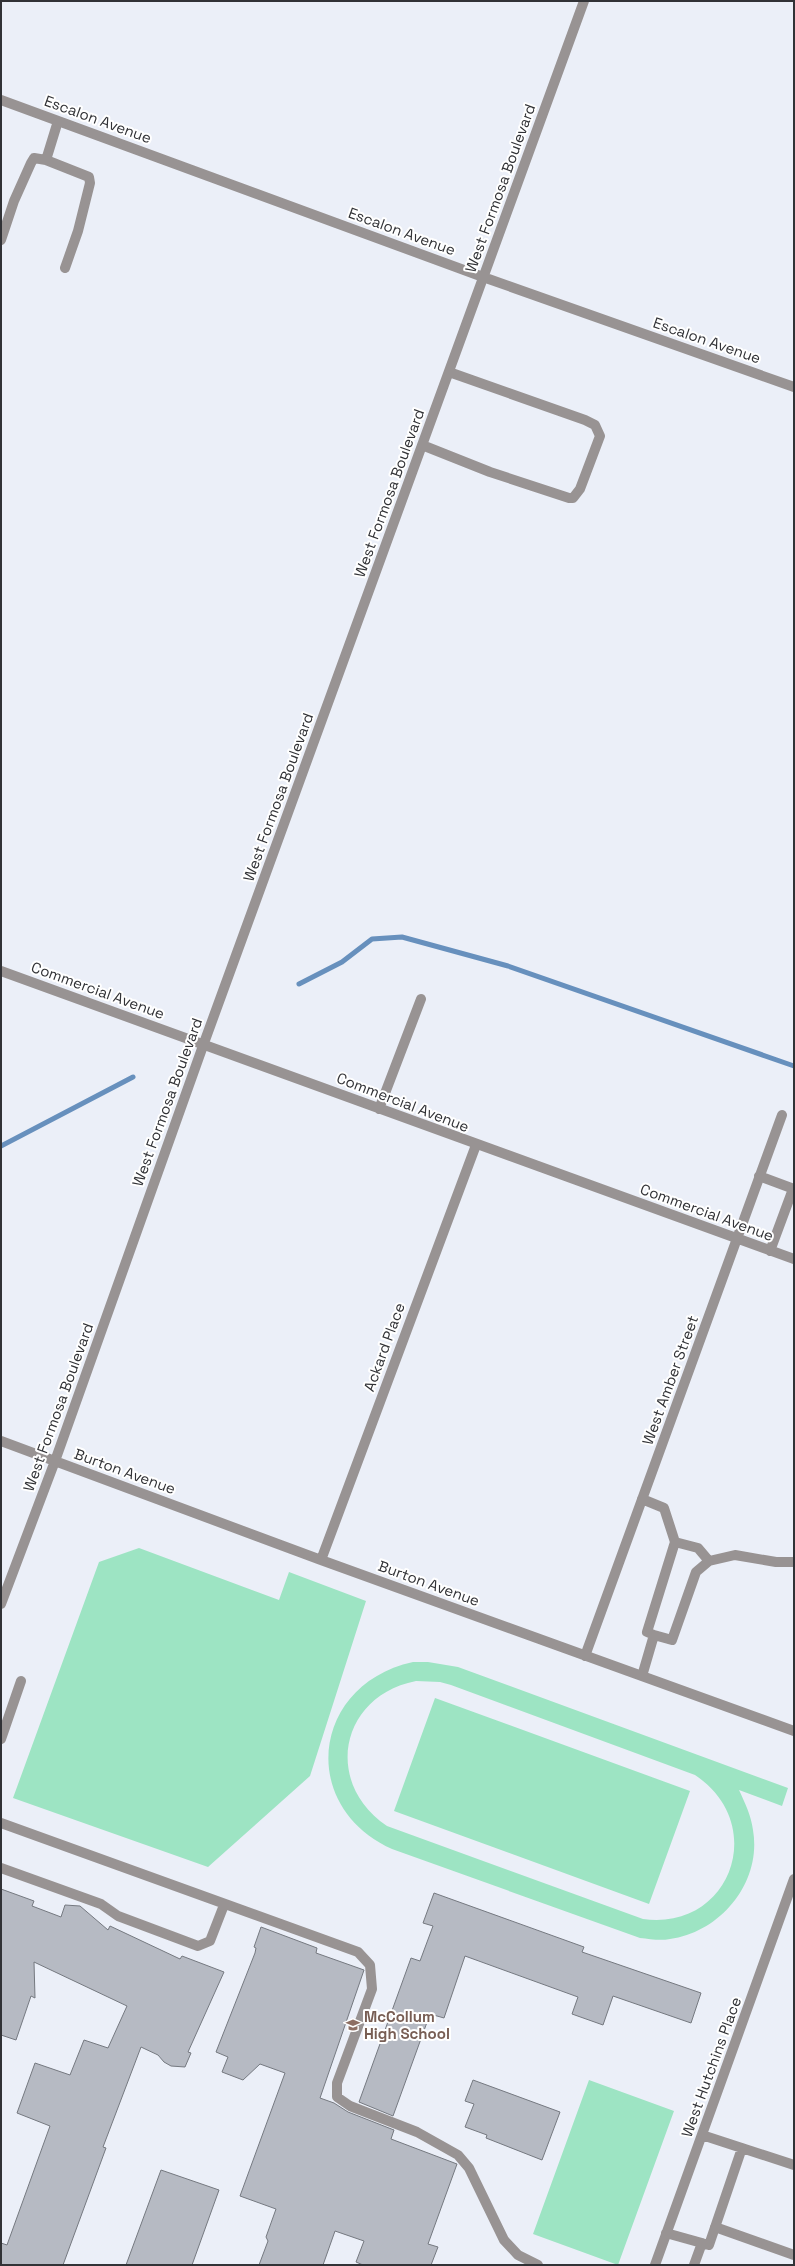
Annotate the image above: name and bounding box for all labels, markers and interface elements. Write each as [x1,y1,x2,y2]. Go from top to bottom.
street label: Escalon Avenue [42,91,154,147]
street label: West Formosa Boulevard [461,101,539,275]
street label: Escalon Avenue [346,203,458,259]
street label: Escalon Avenue [651,313,763,367]
street label: West Formosa Boulevard [350,406,428,580]
street label: West Formosa Boulevard [239,710,317,884]
street label: Commercial Avenue [29,957,167,1023]
street label: West Formosa Boulevard [128,1015,206,1189]
street label: Commercial Avenue [334,1068,472,1136]
street label: Commercial Avenue [638,1179,776,1245]
street label: Ackard Place [359,1300,409,1394]
street label: West Amber Street [638,1313,702,1447]
street label: West Formosa Boulevard [19,1320,97,1494]
street label: Burton Avenue [72,1444,178,1498]
street label: Burton Avenue [376,1556,482,1610]
street label: West Hutchins Place [677,1994,745,2140]
place label: McCollum High School [364,2007,450,2043]
school or university icon: McCollum High School [345,2017,361,2033]

